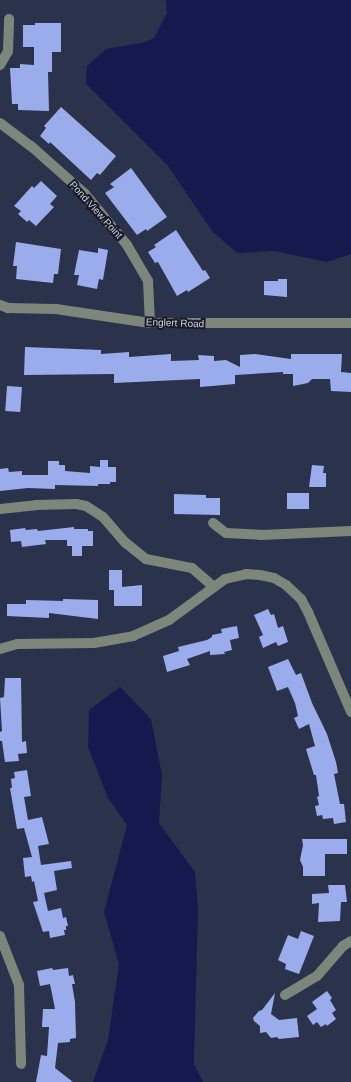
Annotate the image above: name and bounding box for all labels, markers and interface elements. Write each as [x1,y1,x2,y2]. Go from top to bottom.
street label: Pond View Point [67,179,125,241]
street label: Englert Road [146,316,204,330]

